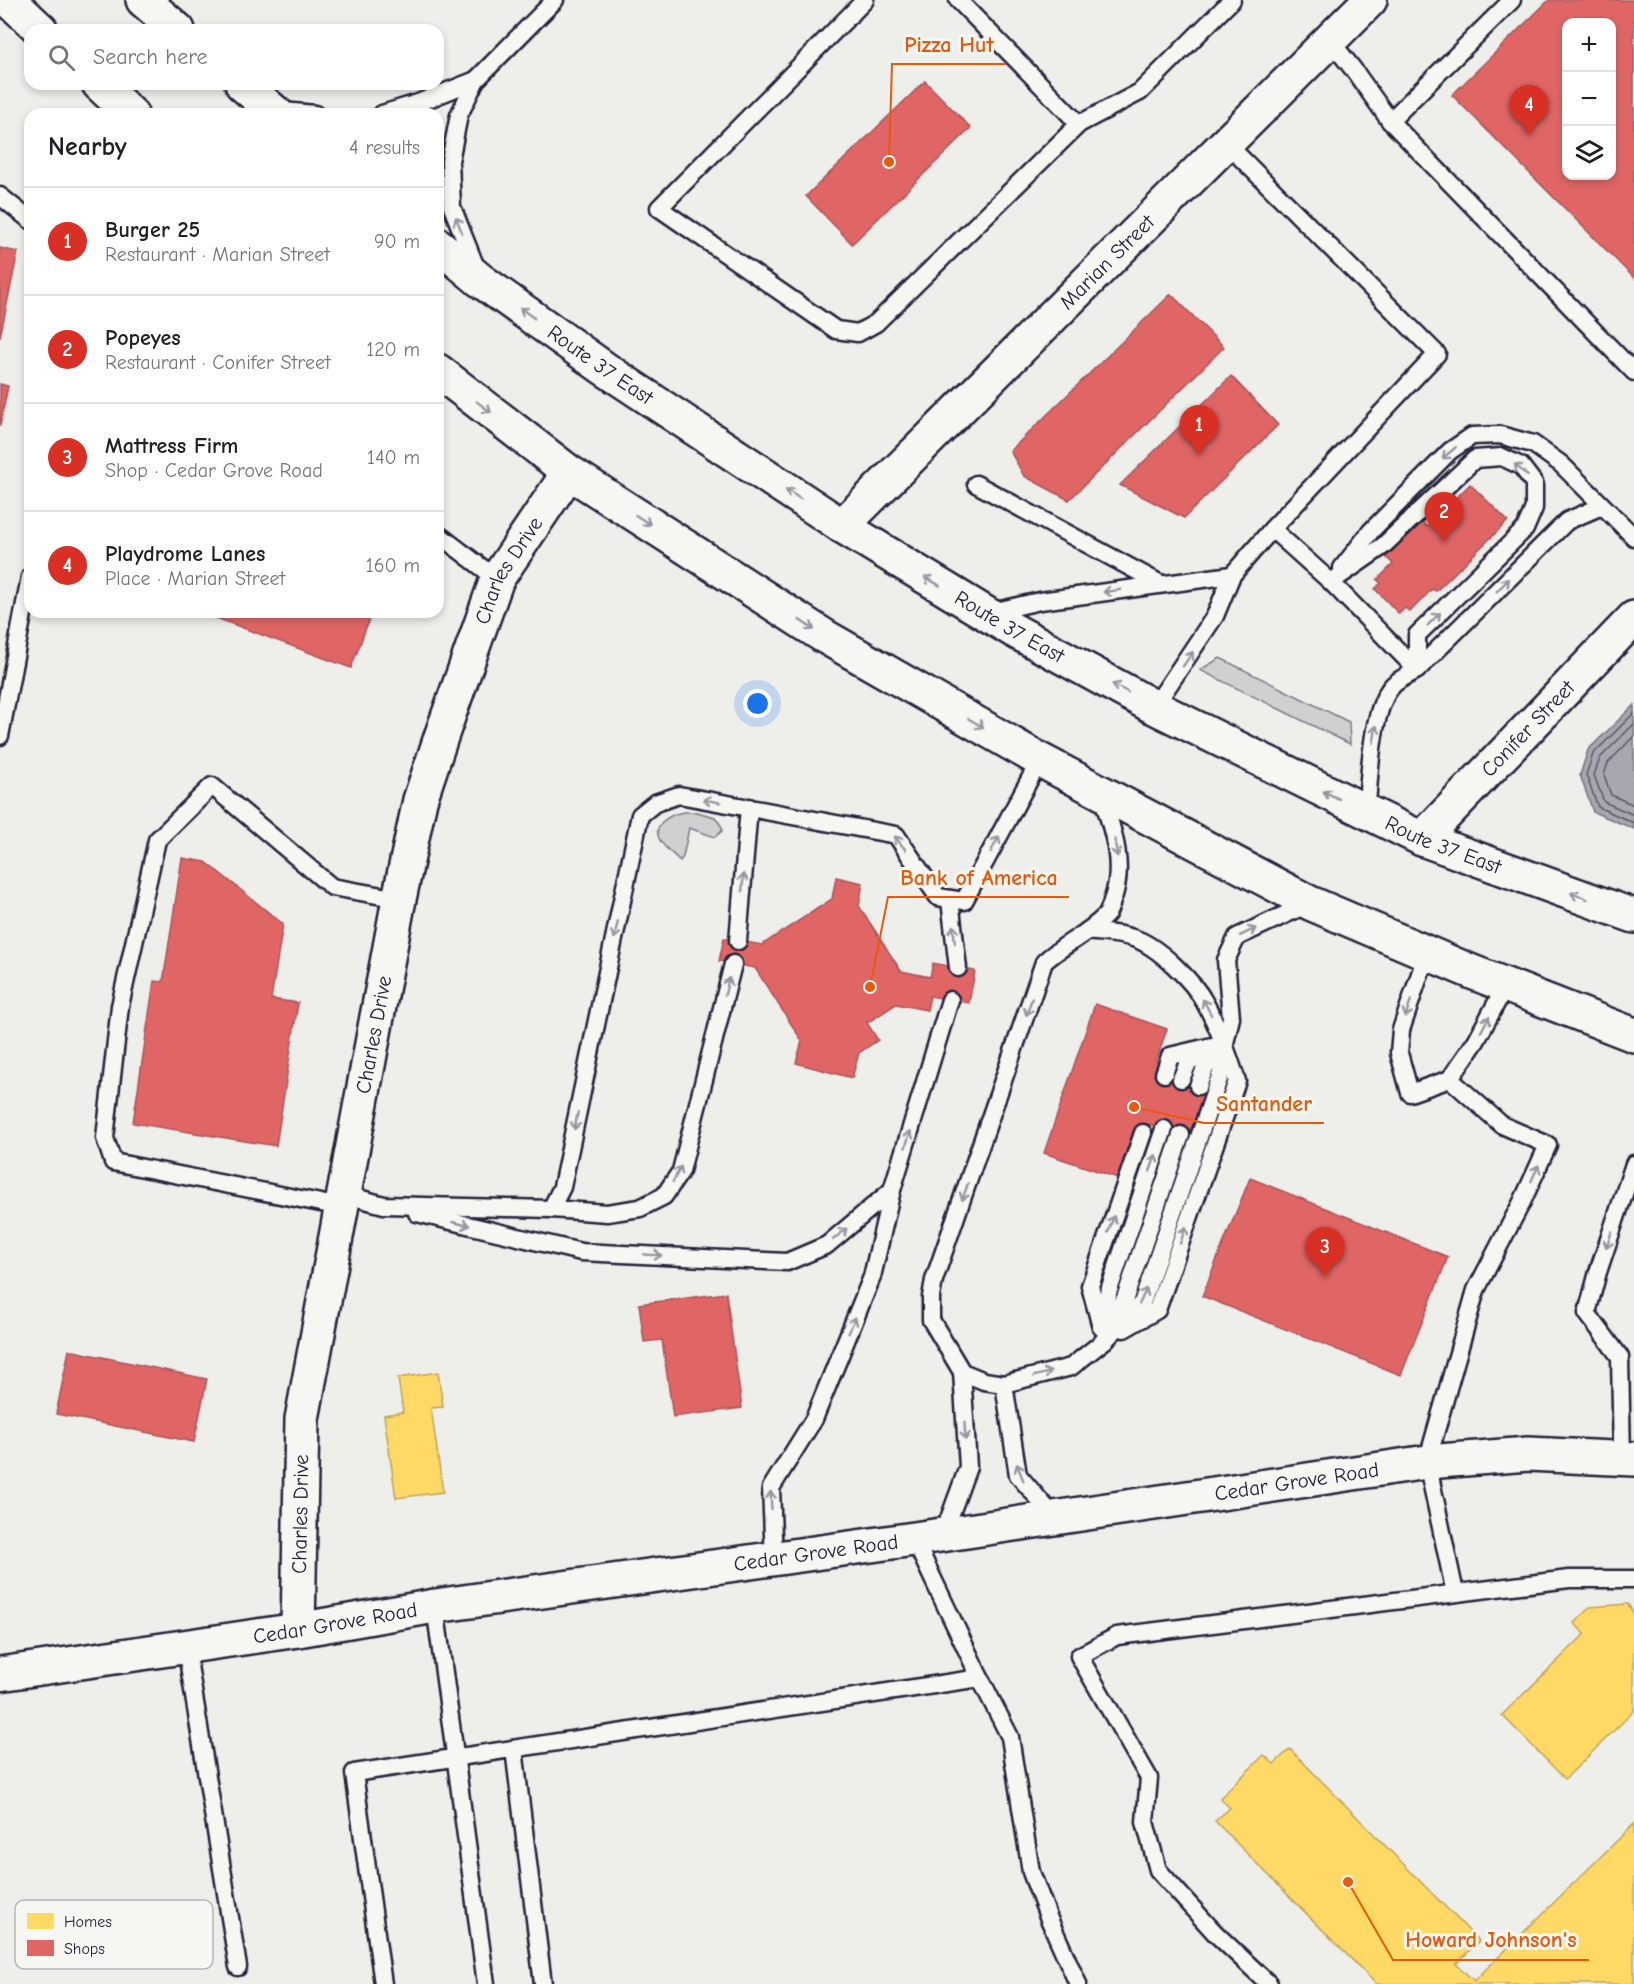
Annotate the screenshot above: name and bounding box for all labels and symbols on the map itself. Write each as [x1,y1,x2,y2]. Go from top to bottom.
callout: Pizza Hut [892,24,1006,64]
text: Pizza Hut [904,32,994,58]
pin: 4 [1510,86,1549,135]
street label: Marian Street [1055,209,1160,314]
one-way arrow [453,216,464,235]
one-way arrow [520,307,536,320]
street label: Route 37 East [543,320,659,410]
one-way arrow [476,401,492,413]
pin: 1 [1180,406,1218,455]
one-way arrow [1441,446,1456,460]
one-way arrow [1514,463,1530,477]
one-way arrow [785,487,802,499]
pin: 2 [1424,492,1464,542]
street label: Charles Drive [470,512,547,627]
one-way arrow [634,514,651,526]
one-way arrow [924,574,941,586]
one-way arrow [1495,577,1510,592]
street label: Route 37 East [950,585,1070,668]
one-way arrow [1102,586,1122,597]
one-way arrow [1427,612,1442,626]
one-way arrow [798,620,815,632]
one-way arrow [1182,651,1194,667]
street label: Conifer Street [1476,675,1580,782]
one-way arrow [1111,682,1129,693]
your location [743,689,772,718]
one-way arrow [967,718,984,730]
one-way arrow [1369,724,1380,744]
one-way arrow [1323,789,1340,801]
one-way arrow [703,795,722,806]
street label: Route 37 East [1381,811,1506,879]
one-way arrow [893,835,907,851]
one-way arrow [990,835,1001,853]
one-way arrow [1111,838,1122,858]
callout: Bank of America [888,857,1069,897]
text: Bank of America [900,865,1058,891]
one-way arrow [738,873,749,893]
one-way arrow [1570,889,1589,900]
one-way arrow [610,919,621,939]
one-way arrow [948,925,959,944]
one-way arrow [1238,925,1256,937]
street label: Charles Drive [351,974,396,1096]
one-way arrow [722,977,734,996]
one-way arrow [1022,997,1033,1016]
one-way arrow [1201,999,1212,1017]
one-way arrow [1402,999,1413,1018]
one-way arrow [1479,1016,1491,1033]
callout: Santander [1204,1083,1324,1123]
text: Santander [1216,1091,1312,1117]
one-way arrow [570,1110,581,1130]
one-way arrow [903,1130,914,1149]
one-way arrow [1148,1154,1159,1173]
one-way arrow [672,1165,684,1183]
one-way arrow [1530,1165,1541,1183]
one-way arrow [958,1182,969,1200]
one-way arrow [1107,1215,1118,1234]
one-way arrow [451,1218,470,1230]
one-way arrow [1179,1226,1190,1245]
one-way arrow [832,1227,847,1241]
pin: 3 [1306,1228,1344,1277]
one-way arrow [1602,1230,1613,1249]
one-way arrow [642,1250,662,1261]
one-way arrow [1138,1288,1149,1306]
one-way arrow [847,1316,858,1335]
one-way arrow [1033,1367,1052,1379]
one-way arrow [960,1420,971,1440]
street label: Charles Drive [287,1454,313,1574]
street label: Cedar Grove Road [1213,1457,1381,1506]
one-way arrow [1014,1463,1025,1481]
one-way arrow [766,1491,777,1511]
street label: Cedar Grove Road [732,1529,900,1576]
street label: Cedar Grove Road [252,1597,419,1648]
legend [15,1900,213,1969]
text: Homes [64,1913,112,1931]
callout: Howard Johnson's [1393,1920,1589,1960]
text: Howard Johnson's [1405,1927,1577,1953]
text: Shops [64,1940,105,1958]

